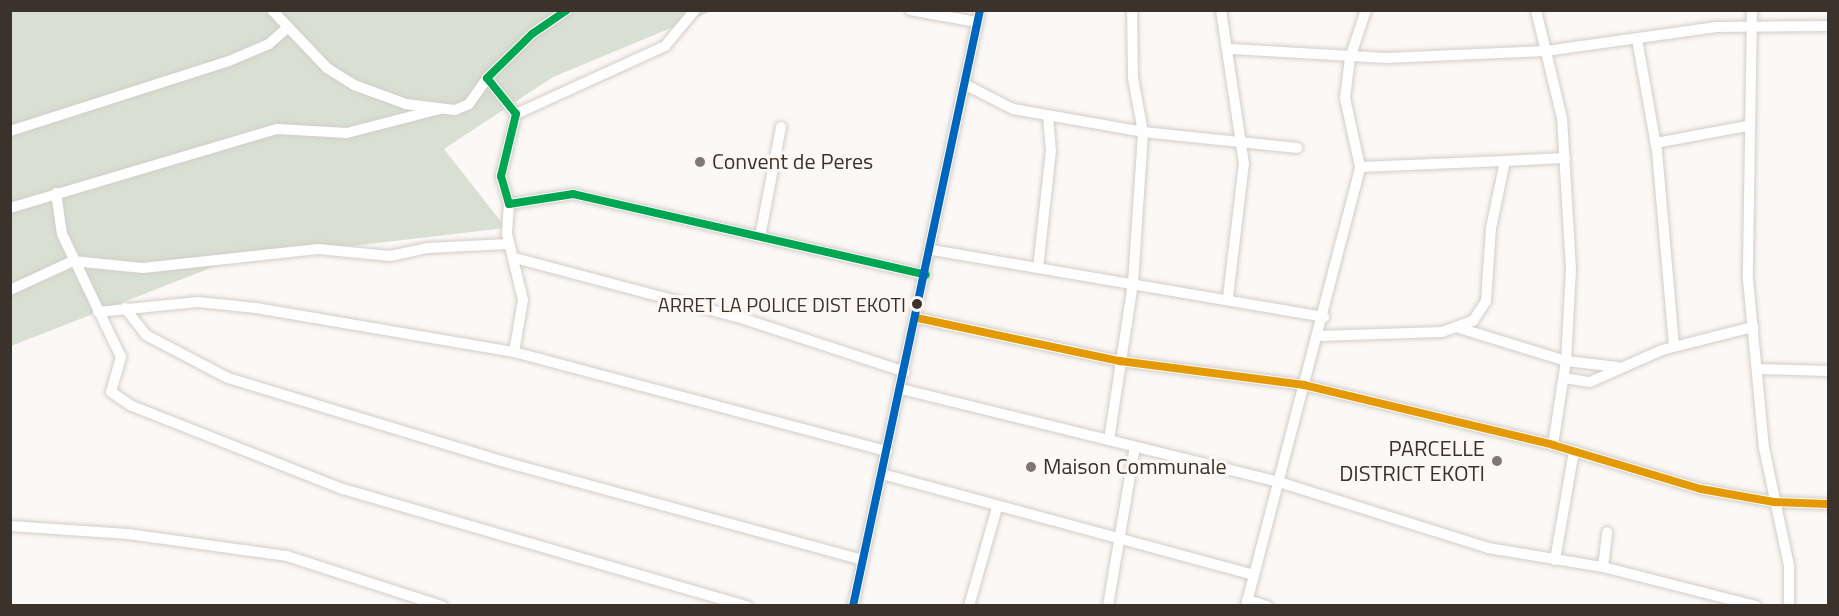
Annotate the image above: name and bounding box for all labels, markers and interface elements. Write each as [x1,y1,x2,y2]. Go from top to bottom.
place label: Convent de Peres [712,149,873,175]
marker: Convent de Peres [693,155,707,169]
place label: ARRET LA POLICE DIST EKOTI [658,292,906,316]
marker: ARRET LA POLICE DIST EKOTI [911,298,923,310]
place label: PARCELLE DISTRICT EKOTI [1339,435,1485,487]
place label: Maison Communale [1043,454,1227,480]
marker: PARCELLE DISTRICT EKOTI [1490,454,1504,468]
marker: Maison Communale [1024,460,1038,474]

